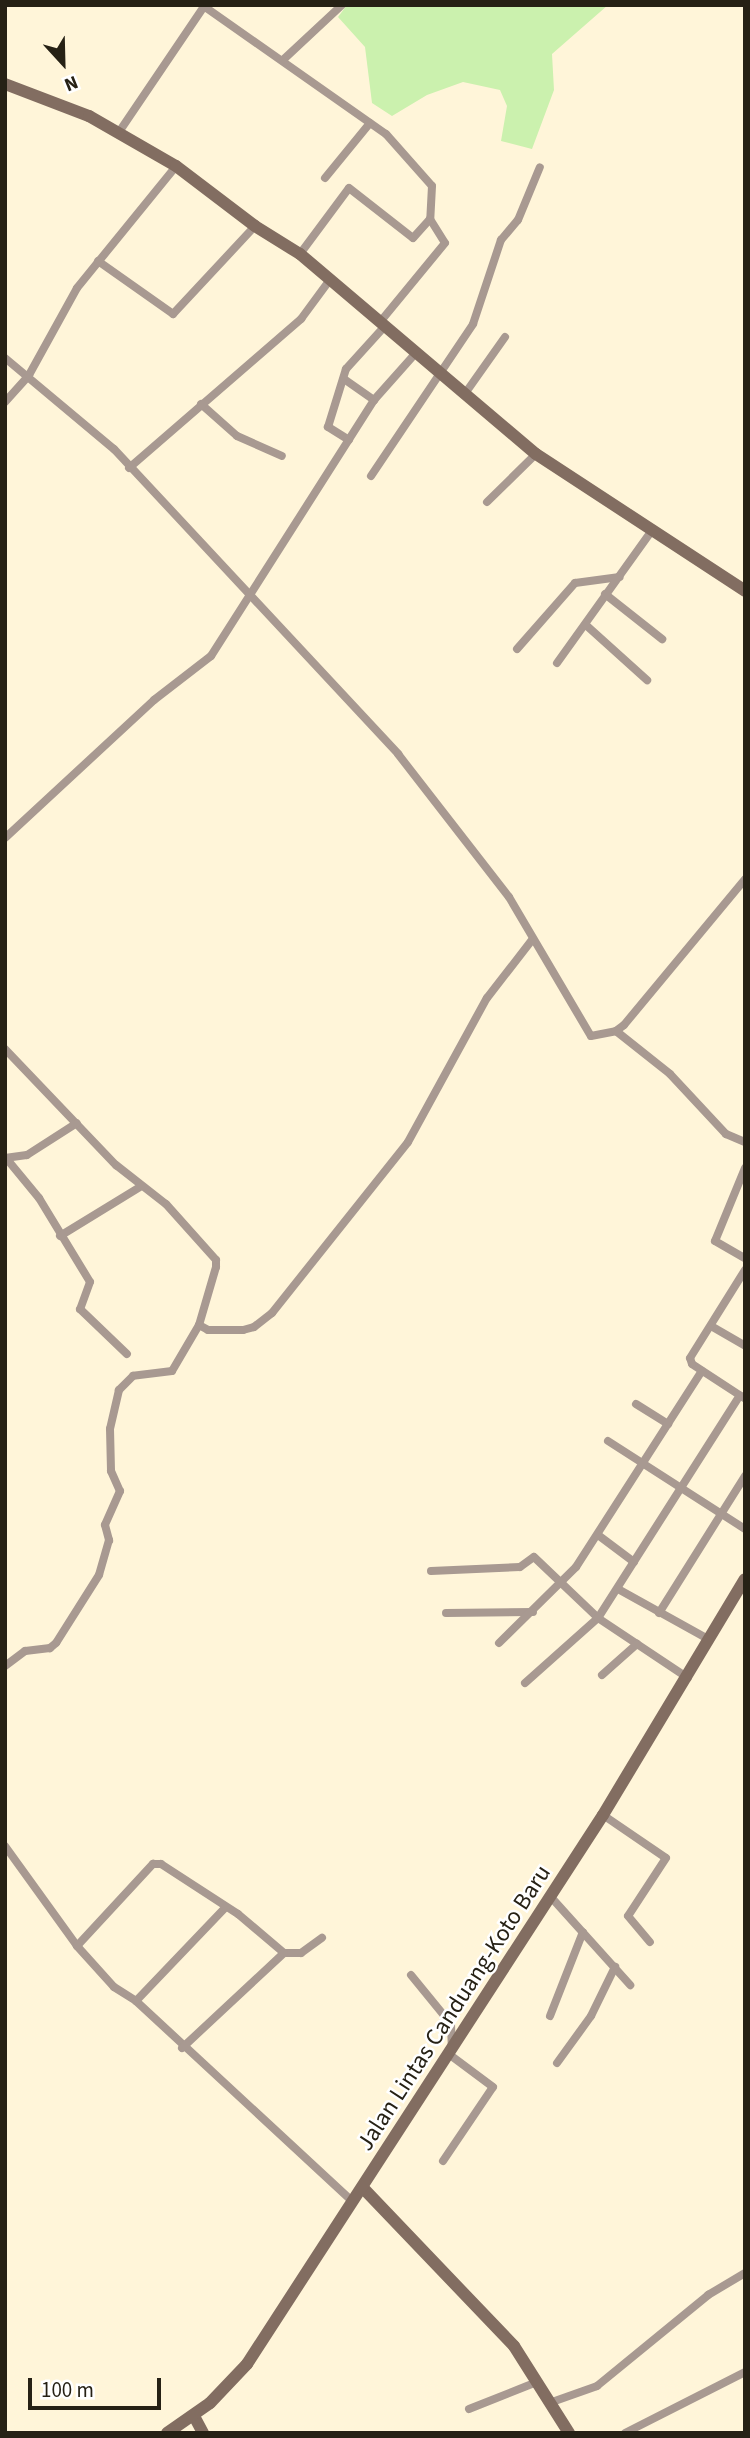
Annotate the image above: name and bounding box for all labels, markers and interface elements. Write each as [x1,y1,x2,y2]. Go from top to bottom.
north arrow [28,28,98,98]
text: N [60,68,82,98]
street label: Jalan Lintas Canduang-Koto Baru [351,1860,557,2156]
scale bar [32,2364,164,2408]
text: 100 m [41,2375,94,2405]

